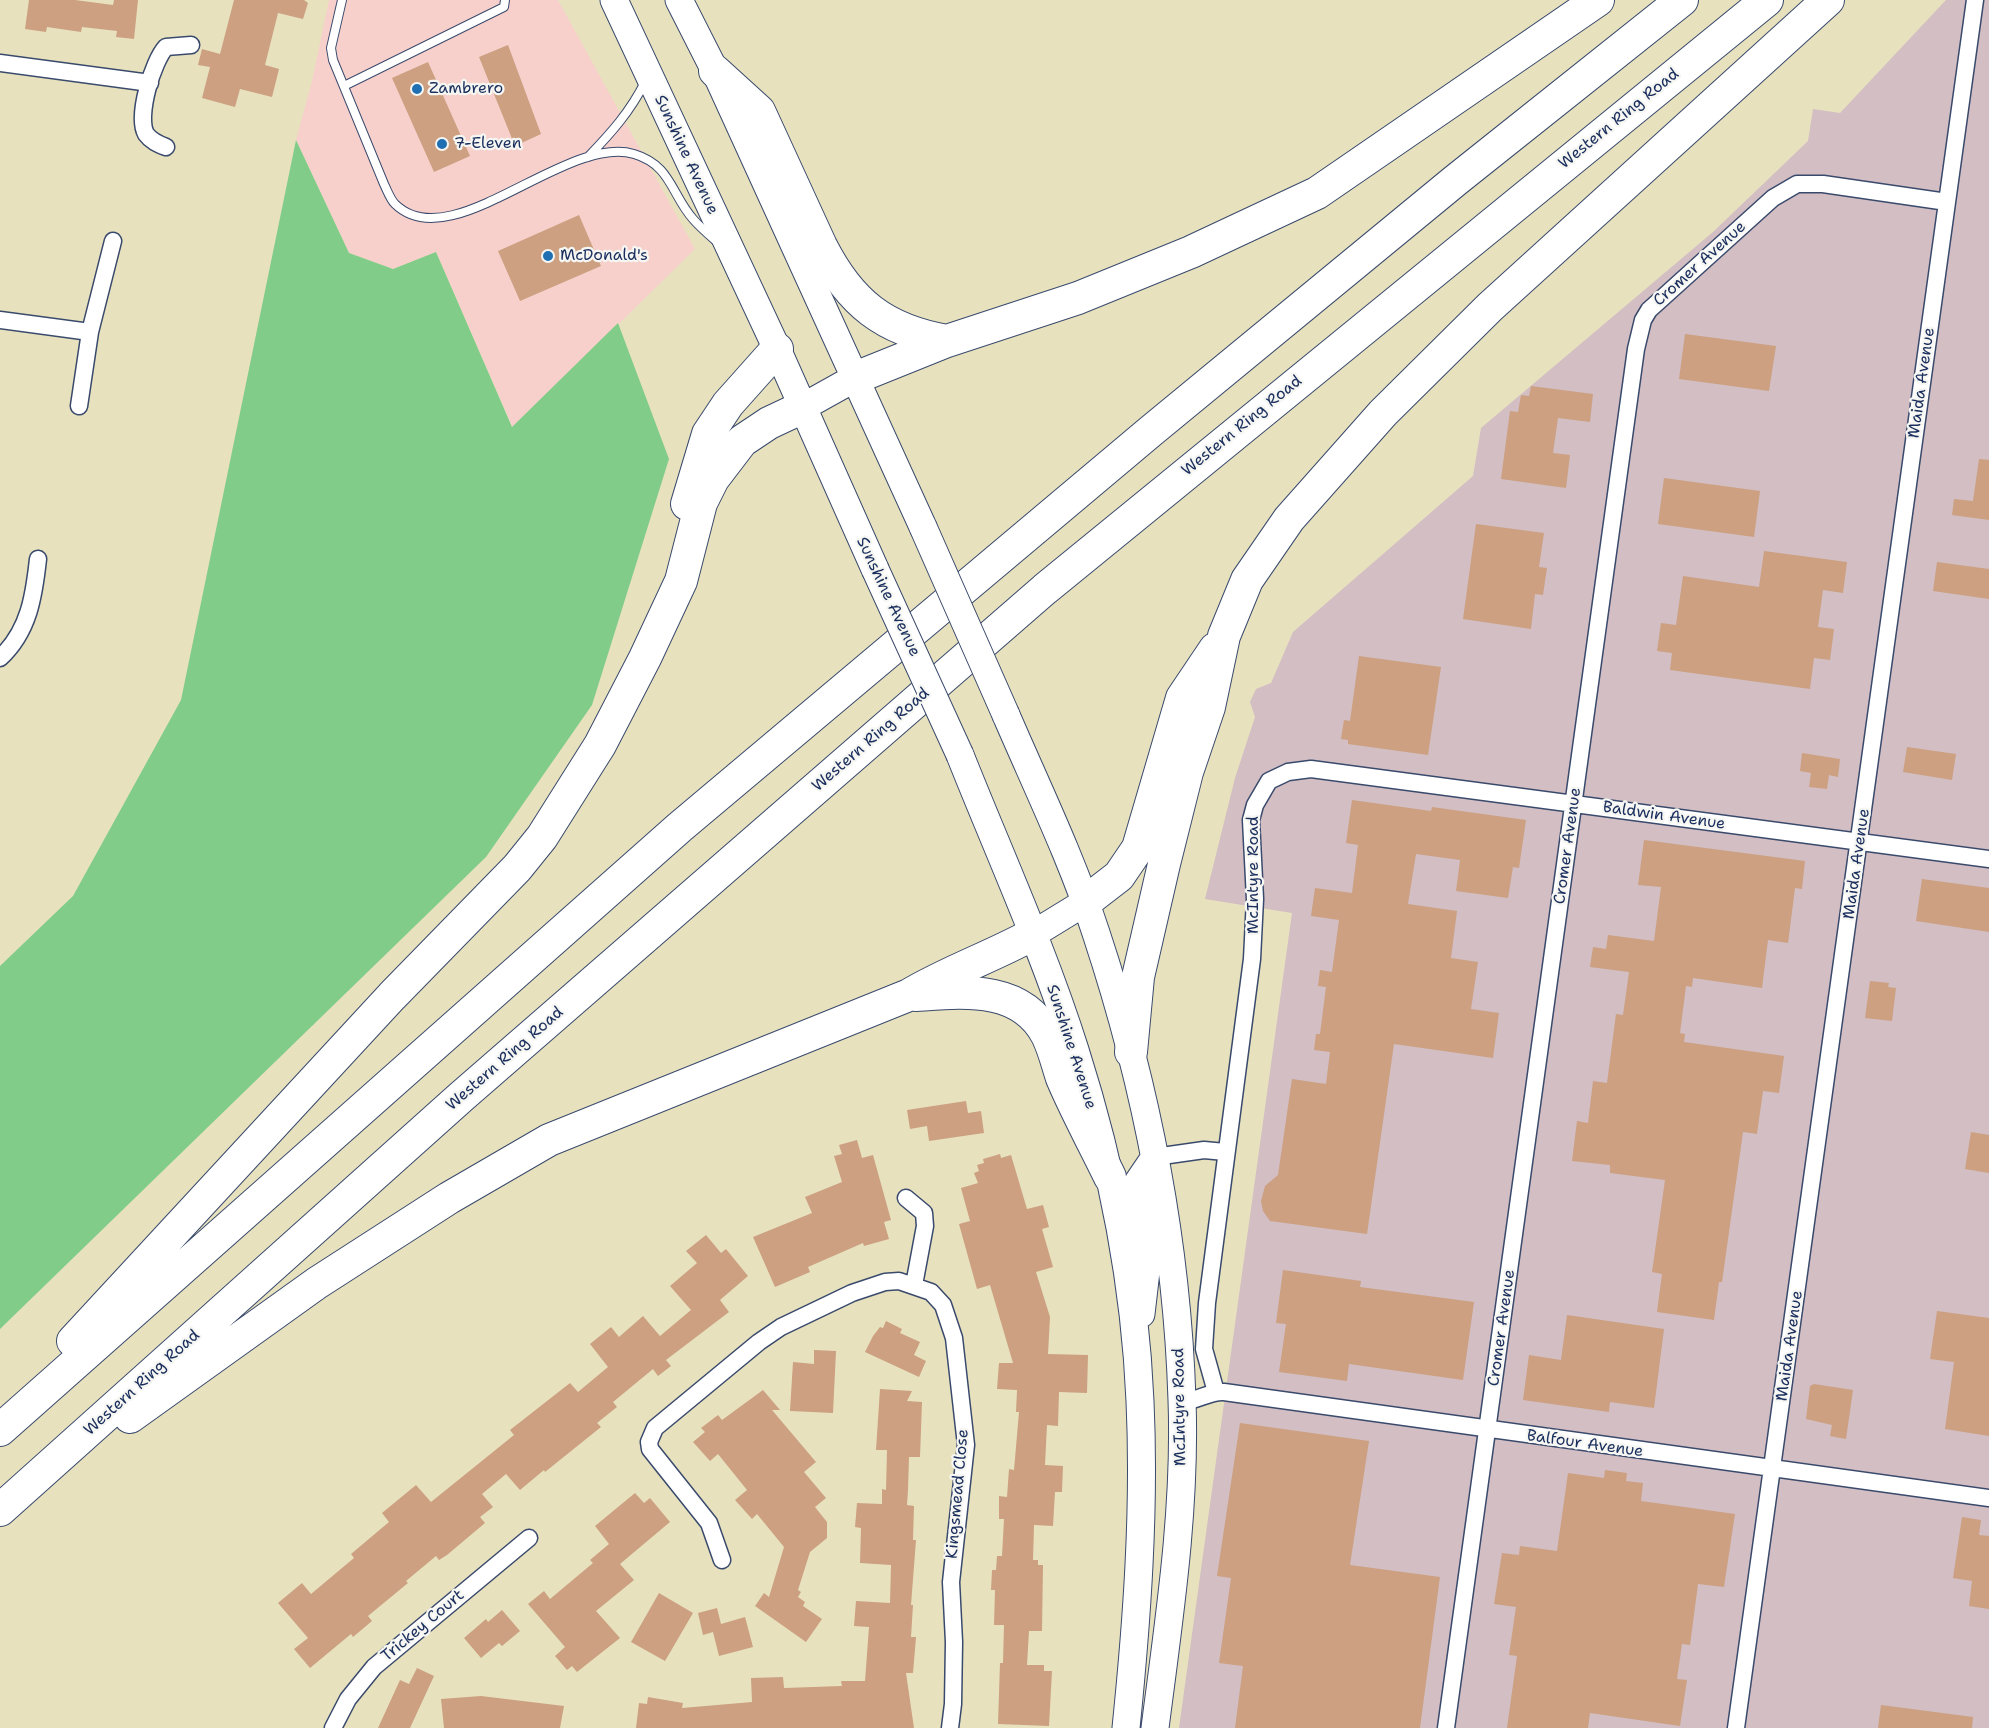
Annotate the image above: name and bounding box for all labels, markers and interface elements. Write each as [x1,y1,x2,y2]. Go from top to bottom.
street label: Western Ring Road [1555,65,1683,173]
place label: Zambrero [429,79,503,99]
marker: Zambrero [410,82,424,96]
street label: Sunshine Avenue [650,92,722,218]
place label: 7-Eleven [454,134,521,154]
marker: 7-Eleven [435,137,449,151]
street label: Cromer Avenue [1650,218,1750,310]
place label: McDonald's [560,246,648,266]
marker: McDonald's [541,249,555,263]
street label: Maida Avenue [1905,326,1939,440]
street label: Western Ring Road [1178,372,1306,480]
street label: Sunshine Avenue [852,534,924,660]
street label: Western Ring Road [808,684,934,796]
street label: Cromer Avenue [1550,786,1586,906]
street label: Baldwin Avenue [1602,798,1726,834]
street label: Maida Avenue [1840,807,1874,921]
street label: McIntyre Road [1244,816,1264,934]
street label: Sunshine Avenue [1042,982,1100,1112]
street label: Western Ring Road [442,1003,568,1115]
street label: Cromer Avenue [1484,1268,1520,1388]
street label: Maida Avenue [1773,1289,1807,1403]
street label: Western Ring Road [80,1326,204,1440]
street label: McIntyre Road [1169,1348,1191,1466]
street label: Balfour Avenue [1526,1426,1644,1462]
street label: Kingsmead Close [943,1428,973,1560]
street label: Trickey Court [378,1586,468,1666]

